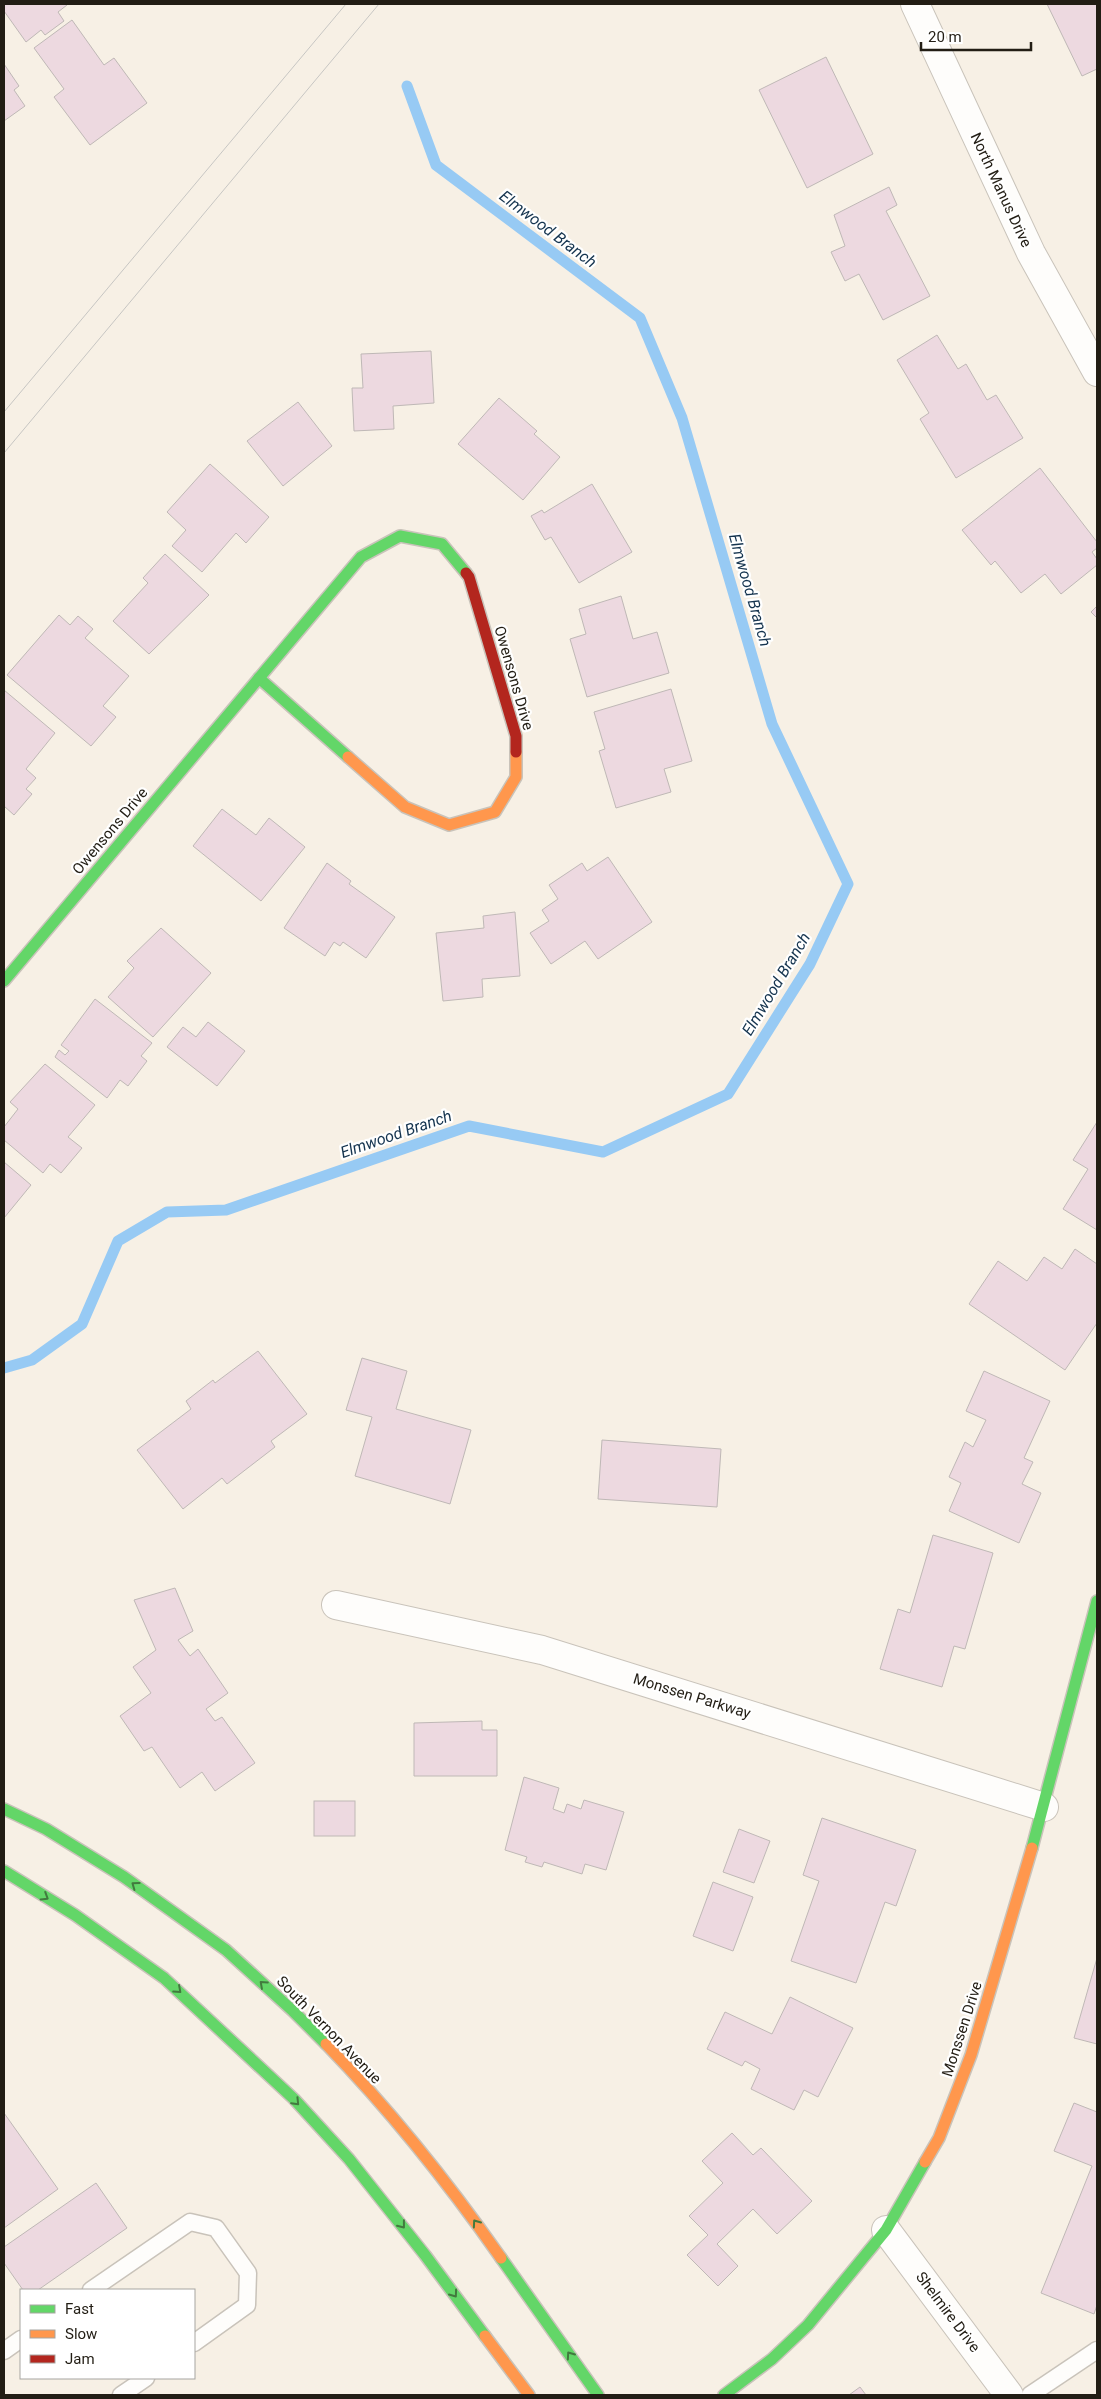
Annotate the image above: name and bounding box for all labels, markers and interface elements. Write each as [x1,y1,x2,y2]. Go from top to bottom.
scale bar [921,20,1031,52]
text: 20 m [928,28,962,46]
street label: North Manus Drive [967,130,1035,250]
water label: Elmwood Branch [496,186,600,272]
water label: Elmwood Branch [725,531,775,649]
street label: Owensons Drive [491,624,537,732]
street label: Owensons Drive [69,784,151,878]
water label: Elmwood Branch [738,929,814,1039]
water label: Elmwood Branch [338,1106,454,1162]
street label: Monssen Parkway [631,1670,753,1722]
one-way arrow [131,1882,141,1891]
one-way arrow [40,1890,49,1900]
street label: South Vernon Avenue [273,1972,385,2088]
street label: Monssen Drive [938,1979,986,2079]
one-way arrow [260,1981,269,1990]
one-way arrow [172,1985,181,1994]
one-way arrow [290,2096,299,2105]
one-way arrow [473,2219,482,2229]
one-way arrow [396,2220,405,2229]
street label: Shelmire Drive [912,2268,984,2356]
one-way arrow [448,2288,457,2298]
legend [20,2289,195,2379]
text: Fast [65,2300,94,2318]
text: Slow [65,2325,97,2343]
text: Jam [65,2350,95,2368]
one-way arrow [567,2352,576,2361]

